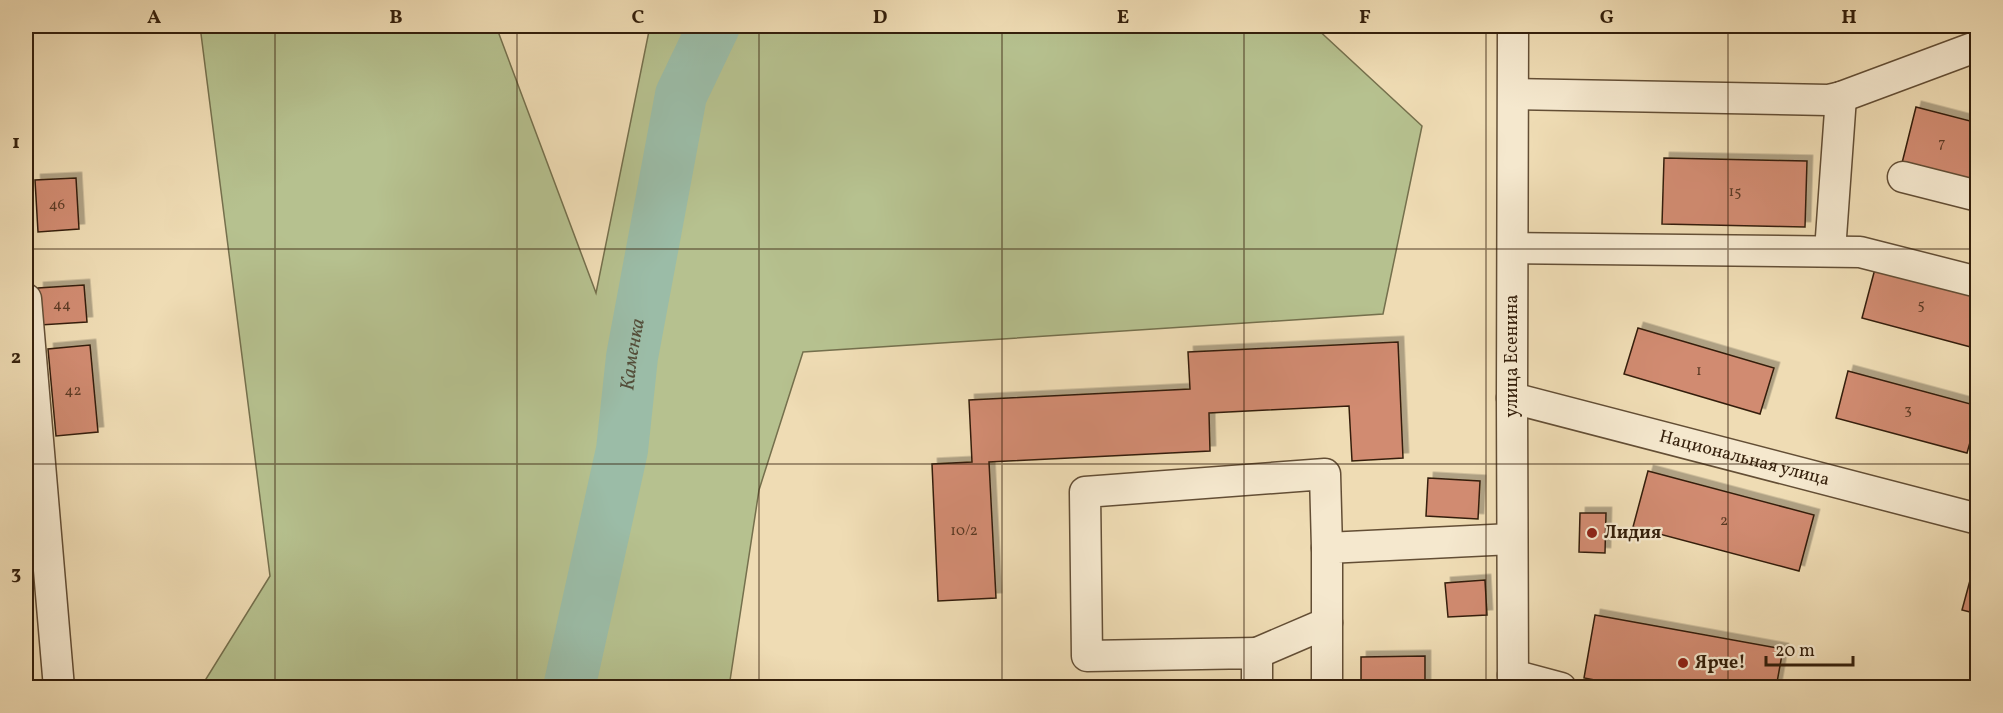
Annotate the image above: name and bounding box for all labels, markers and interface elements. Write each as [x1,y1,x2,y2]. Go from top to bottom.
text: A [147,4,161,32]
text: B [389,4,403,32]
text: C [632,4,645,32]
text: D [873,4,887,32]
text: E [1117,4,1129,32]
text: F [1359,4,1371,32]
text: G [1600,4,1614,32]
text: H [1841,4,1857,32]
text: 1 [12,129,20,157]
house number: 7 [1938,133,1946,154]
house number: 15 [1728,182,1742,203]
house number: 46 [49,195,65,216]
street label: улица Есенина [1500,294,1525,417]
house number: 44 [53,295,71,316]
house number: 5 [1917,295,1925,316]
water label: Каменка [614,316,653,392]
text: 2 [11,344,21,372]
house number: 1 [1696,361,1702,382]
house number: 42 [64,381,82,402]
house number: 3 [1904,400,1912,421]
street label: Национальная улица [1656,424,1832,492]
house number: 2 [1720,511,1728,532]
house number: 10/2 [950,521,978,542]
place label: Лидия [1604,521,1661,546]
marker: Лидия [1585,526,1599,540]
text: 3 [11,560,21,588]
scale bar [1766,629,1853,667]
text: 20 m [1775,639,1815,664]
place label: Ярче! [1695,651,1746,676]
marker: Ярче! [1676,656,1690,670]

